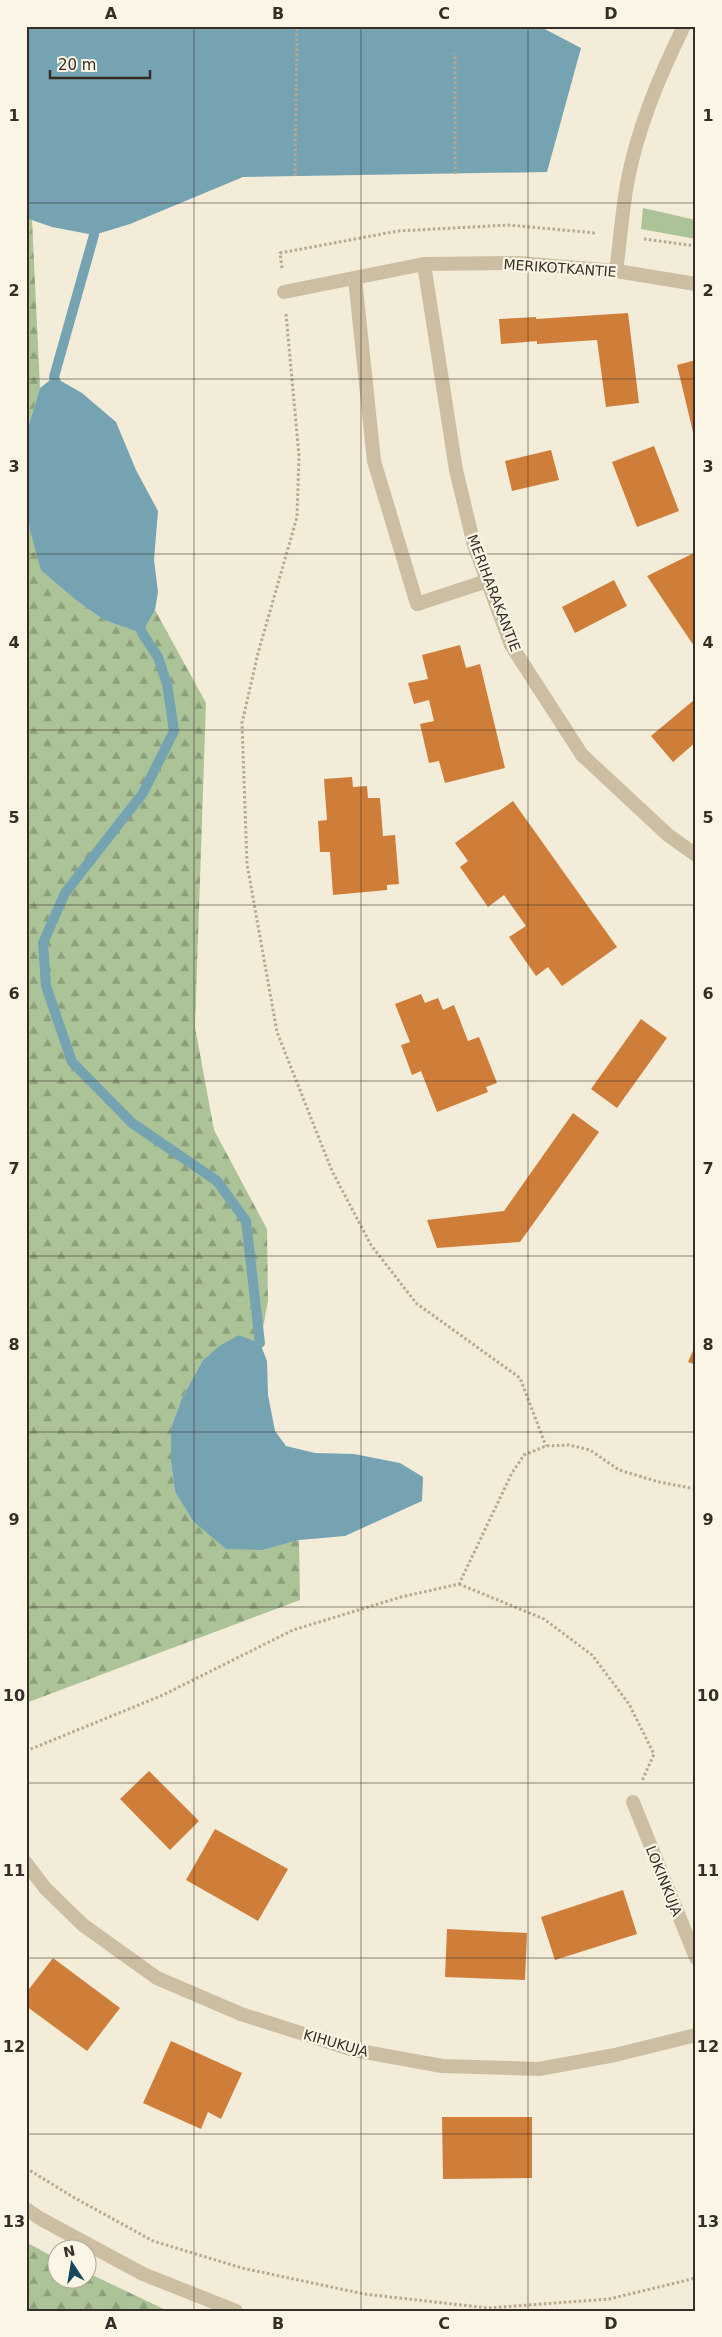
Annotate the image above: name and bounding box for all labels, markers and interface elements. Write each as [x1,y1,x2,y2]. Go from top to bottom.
text: A [105,4,118,23]
text: B [272,4,284,23]
text: C [438,4,450,23]
text: D [604,4,618,23]
scale bar [50,48,150,80]
text: 20 m [58,56,96,74]
text: 1 [8,106,20,125]
text: 1 [702,106,714,125]
street label: MERIKOTKANTIE [503,256,617,280]
text: 2 [8,281,20,300]
text: 2 [702,281,714,300]
text: 3 [8,457,20,476]
text: 3 [702,457,714,476]
street label: MERIHARAKANTIE [464,532,524,654]
text: 4 [8,633,20,652]
text: 4 [702,633,714,652]
text: 5 [8,808,20,827]
text: 5 [702,808,714,827]
text: 6 [8,984,20,1003]
text: 6 [702,984,714,1003]
text: 7 [8,1159,20,1178]
text: 7 [702,1159,714,1178]
text: 8 [8,1335,20,1354]
text: 8 [702,1335,714,1354]
text: 9 [8,1510,20,1529]
text: 9 [702,1510,714,1529]
text: 10 [3,1686,25,1705]
text: 10 [697,1686,719,1705]
street label: LOKINKUJA [643,1843,686,1919]
text: 11 [3,1861,25,1880]
text: 11 [697,1861,719,1880]
street label: KIHUKUJA [302,2026,371,2060]
text: 12 [3,2037,25,2056]
text: 12 [697,2037,719,2056]
text: 13 [3,2212,25,2231]
text: 13 [697,2212,719,2231]
north arrow [48,2240,98,2290]
text: N [62,2242,77,2260]
text: A [105,2314,118,2333]
text: B [272,2314,284,2333]
text: C [438,2314,450,2333]
text: D [604,2314,618,2333]

